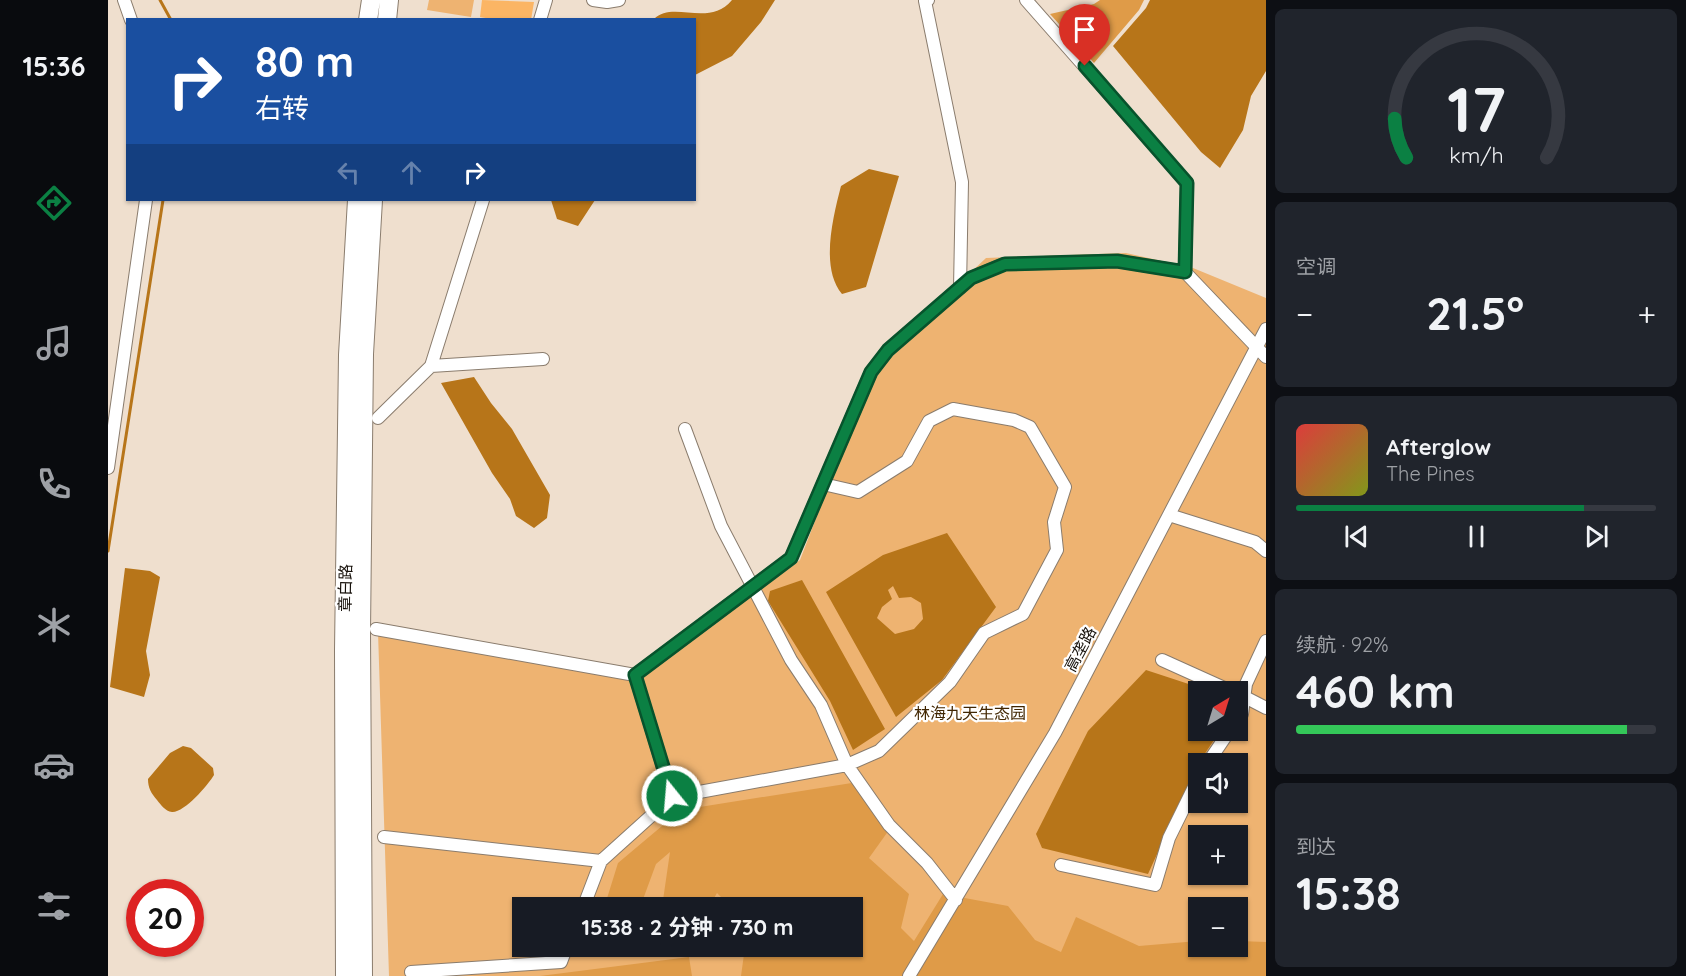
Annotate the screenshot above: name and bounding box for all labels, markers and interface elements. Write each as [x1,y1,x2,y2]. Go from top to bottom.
pin [1059,4,1110,66]
icon: arrive [1068,13,1101,46]
text: 80 m [255,35,354,88]
icon: right [156,42,234,120]
text: 15:36 [23,49,85,83]
text: 17 [1447,70,1505,148]
text: 右转 [255,91,309,125]
text: km/h [1449,143,1503,169]
icon: left [332,156,365,189]
icon: ahead [395,156,428,189]
icon: right [458,156,491,189]
icon: directions [33,182,75,224]
text: 空调 [1296,254,1336,279]
text: 21.5° [1426,285,1524,341]
text: − [1296,293,1313,334]
text: + [1637,293,1656,334]
icon: music [33,322,75,364]
text: Afterglow [1386,433,1491,461]
text: The Pines [1386,461,1475,486]
icon: phone [33,463,75,505]
icon: previous [1340,520,1373,553]
icon: pause [1460,520,1493,553]
icon: next [1580,520,1613,553]
street label: 章白路 [335,564,355,612]
icon: climate [33,604,75,646]
street label: 高垄路 [1060,623,1100,675]
text: 续航 · 92% [1296,632,1389,657]
text: 460 km [1296,663,1455,719]
north arrow [1188,681,1248,741]
map controls [1188,681,1248,957]
park label: 林海九天生态园 [914,703,1026,723]
icon: car [33,744,75,786]
button: sound [1188,753,1248,813]
position arrow [640,764,704,828]
button: + [1188,825,1248,885]
text: 到达 [1296,834,1336,859]
text: 15:38 [1296,865,1401,921]
speed limit sign: 20 [126,879,204,957]
icon: filters [33,885,75,927]
button: − [1188,897,1248,957]
text: 15:38 · 2 分钟 · 730 m [581,913,794,941]

